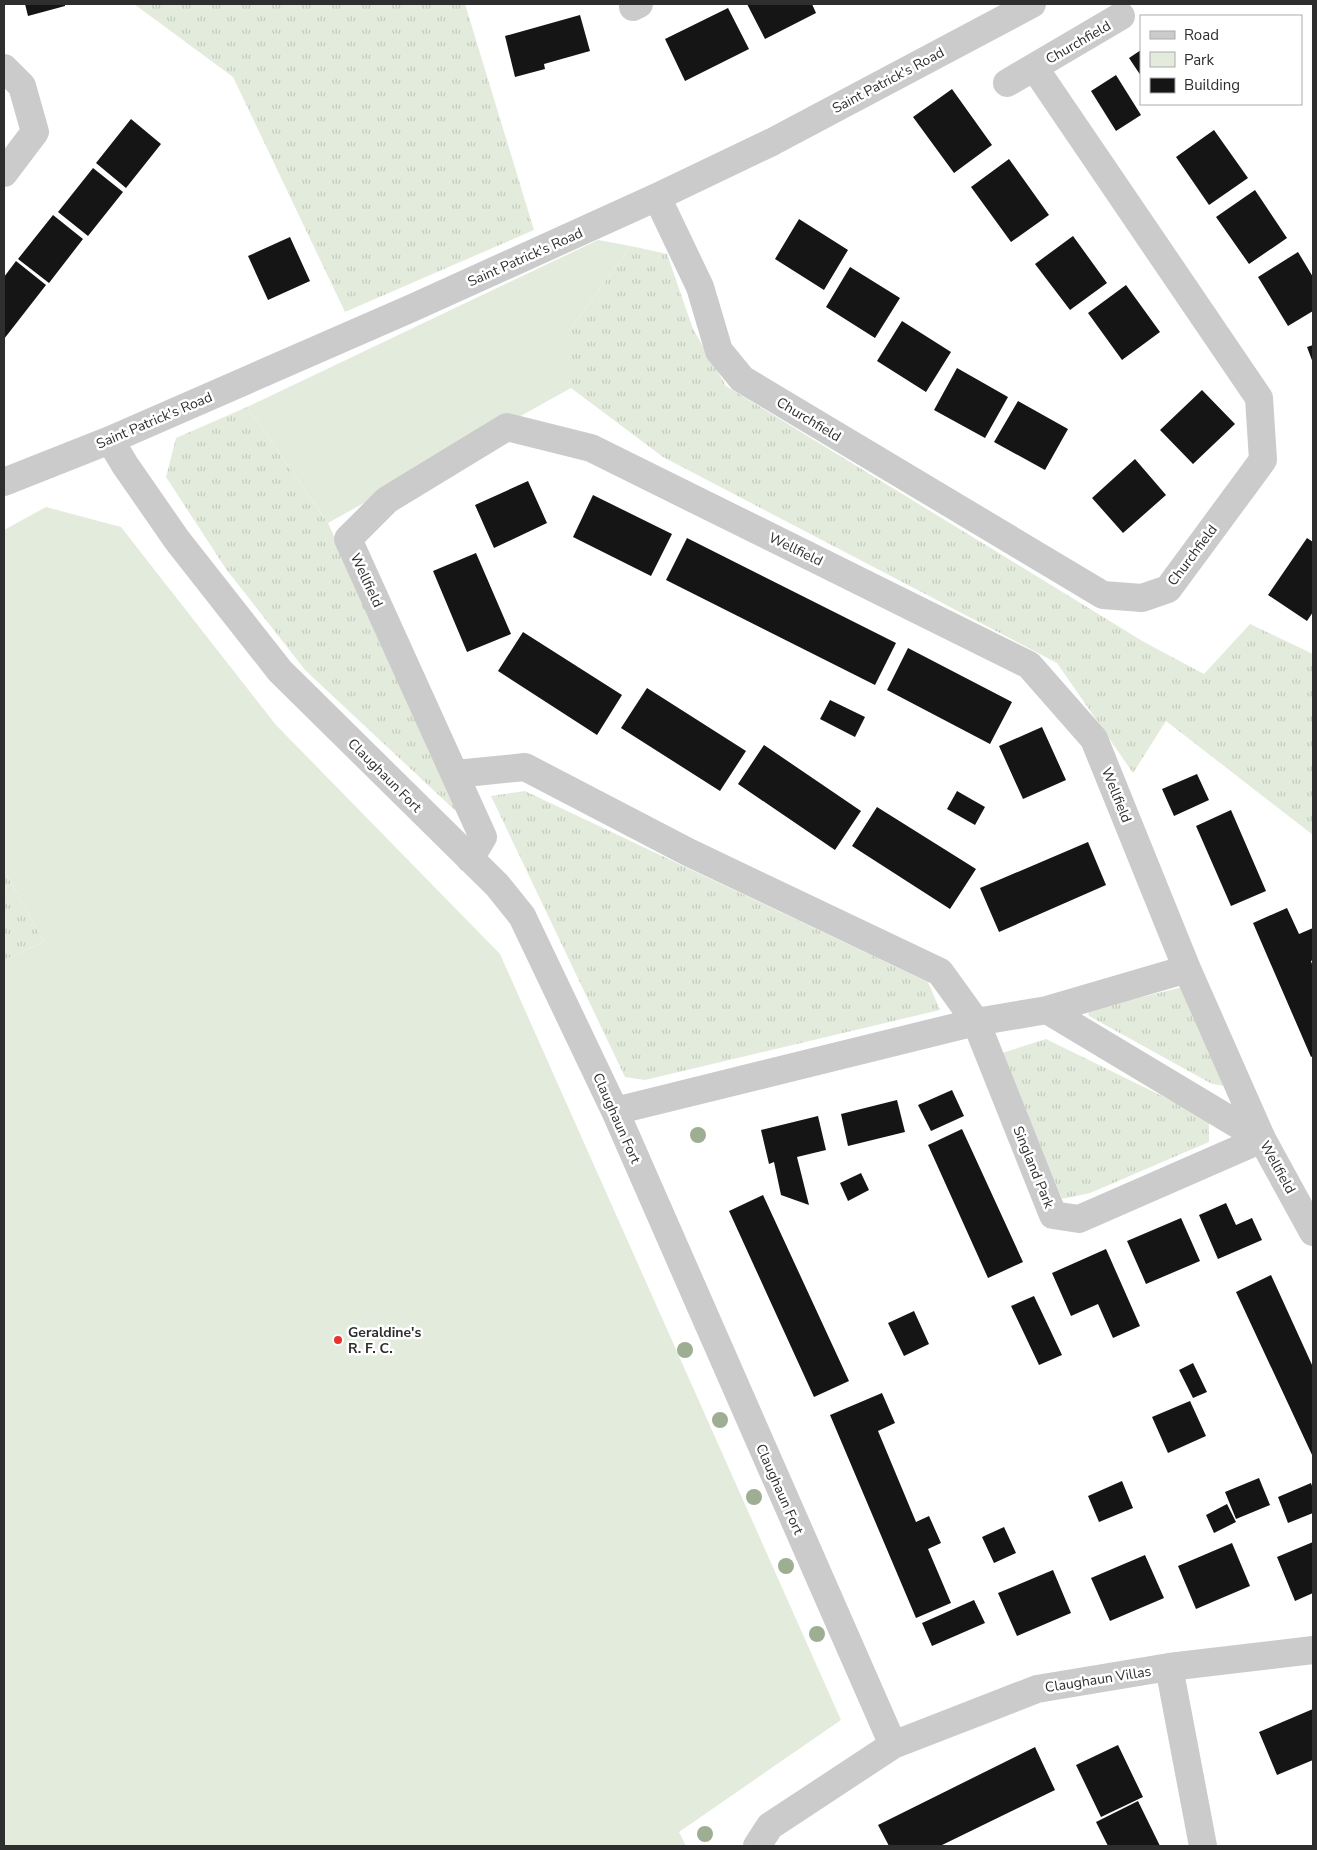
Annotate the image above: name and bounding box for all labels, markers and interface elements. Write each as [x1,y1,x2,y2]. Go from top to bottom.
legend [1140,15,1302,105]
street label: Churchfield [1042,16,1114,69]
text: Road [1184,25,1219,45]
street label: Saint Patrick's Road [829,43,948,118]
text: Park [1184,50,1214,70]
text: Building [1184,75,1240,95]
street label: Saint Patrick's Road [465,223,586,291]
street label: Saint Patrick's Road [93,387,215,453]
street label: Churchfield [773,393,845,446]
street label: Churchfield [1163,521,1222,590]
street label: Wellfield [766,528,826,571]
street label: Wellfield [346,550,387,610]
street label: Claughaun Fort [344,734,426,817]
street label: Wellfield [1097,765,1136,826]
street label: Claughaun Fort [588,1070,645,1167]
street label: Singland Park [1008,1123,1059,1212]
street label: Wellfield [1255,1137,1300,1197]
place label: Geraldine's R. F. C. [348,1323,421,1358]
marker: Geraldine's R. F. C. [332,1334,344,1346]
street label: Claughaun Fort [751,1441,808,1538]
street label: Claughaun Villas [1044,1662,1153,1697]

